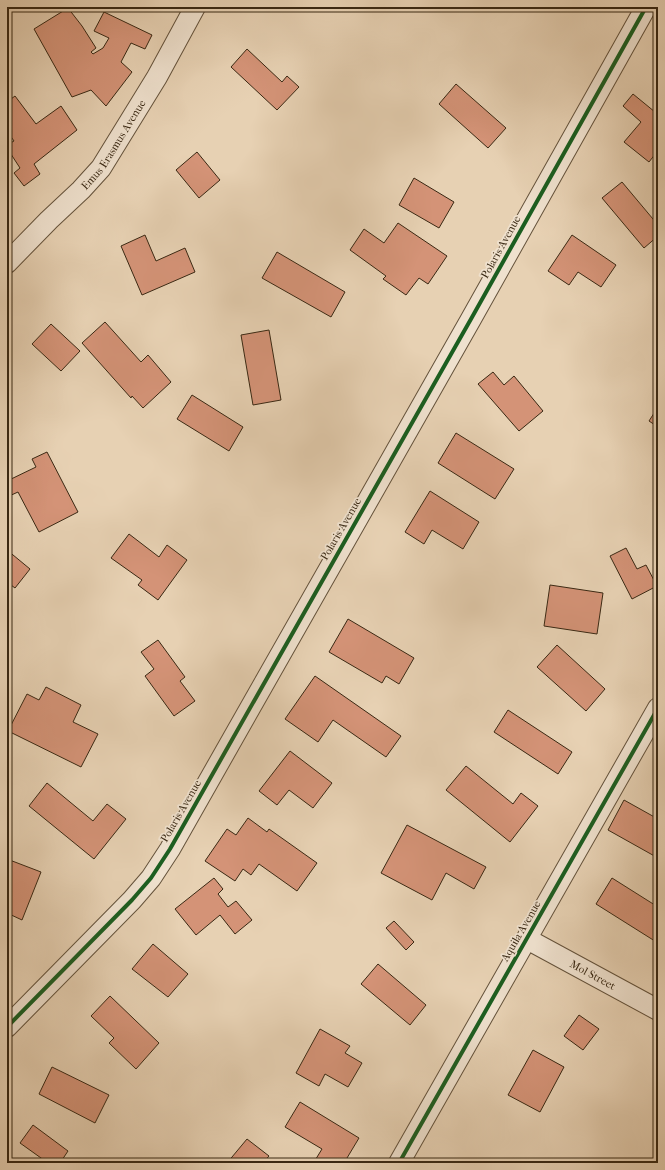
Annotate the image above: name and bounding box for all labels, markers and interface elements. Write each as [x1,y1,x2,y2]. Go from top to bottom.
street label: Emus Erasmus Avenue [78,97,148,192]
street label: Polaris Avenue [478,213,524,281]
street label: Polaris Avenue [318,495,364,563]
street label: Polaris Avenue [158,777,204,845]
street label: Aquila Avenue [498,898,544,965]
street label: Mol Street [568,957,618,992]

